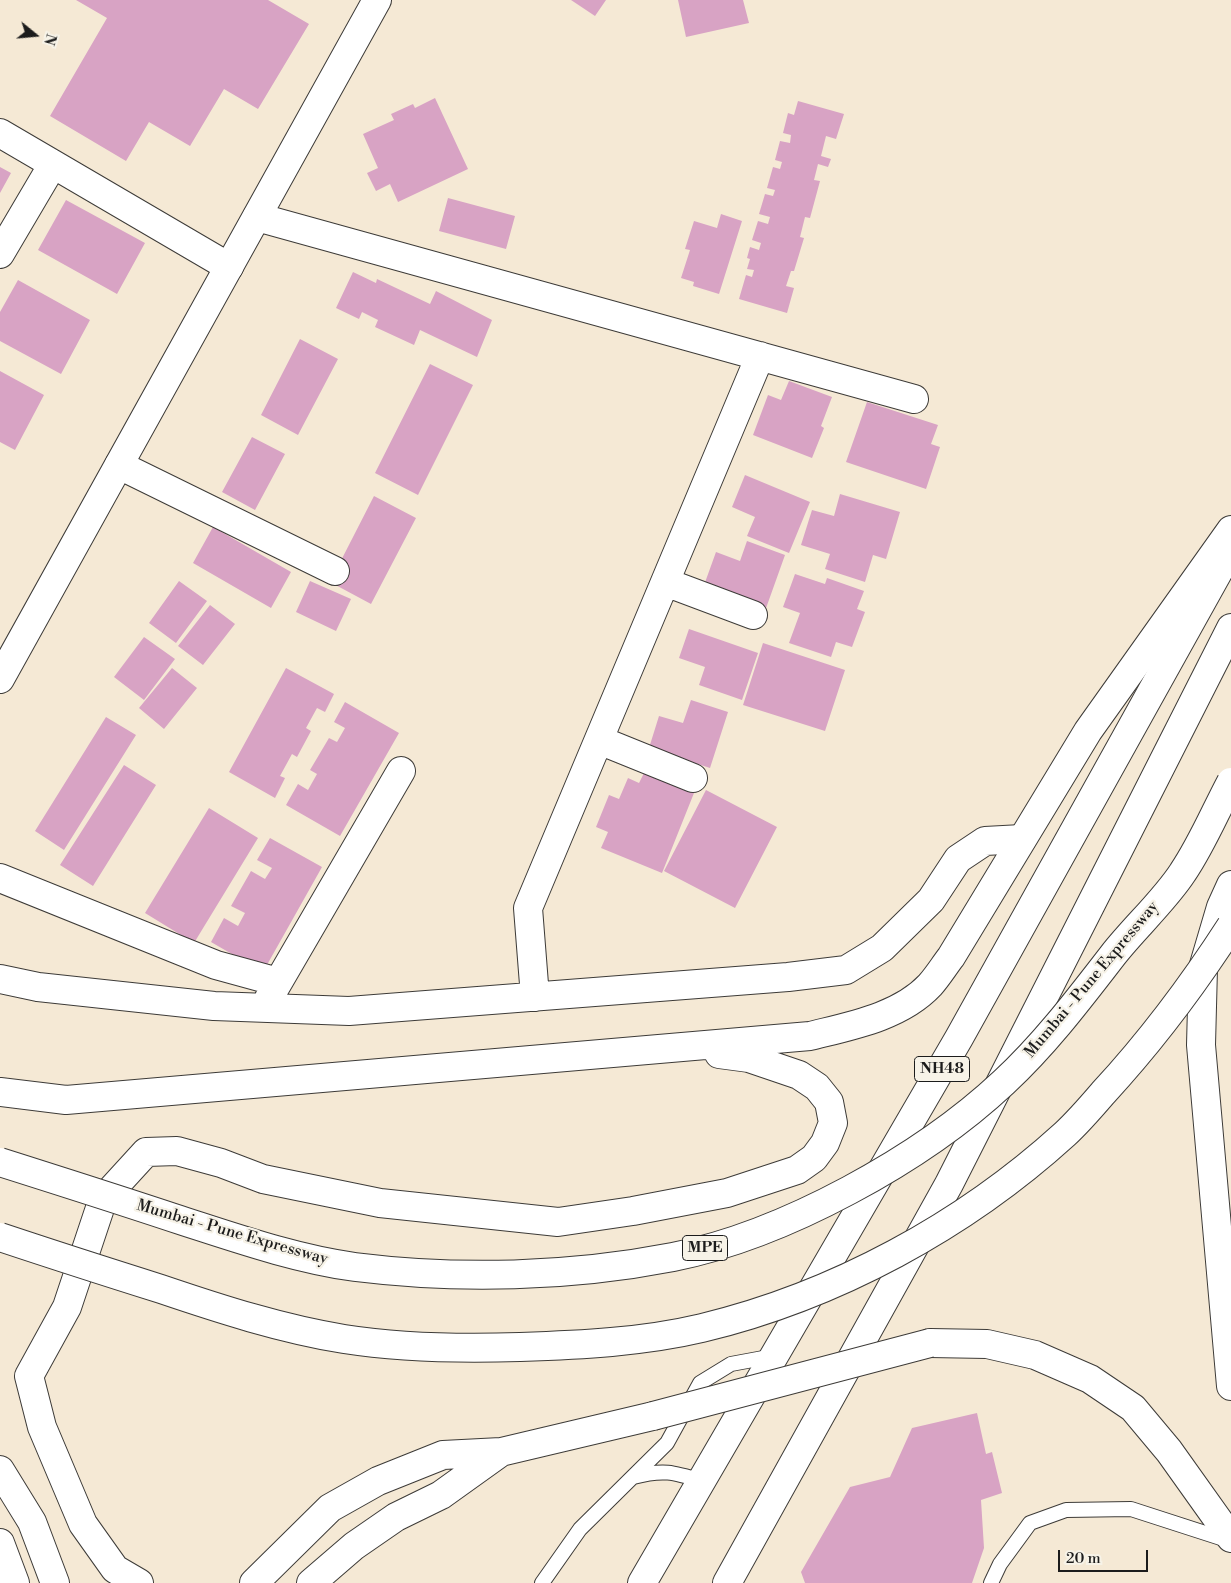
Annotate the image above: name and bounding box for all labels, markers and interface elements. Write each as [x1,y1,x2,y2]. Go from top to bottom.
north arrow [10,10,60,60]
text: N [39,31,60,47]
street label: Mumbai - Pune Expressway [1021,898,1163,1062]
road number: NH48 [914,1056,970,1082]
street label: Mumbai - Pune Expressway [134,1196,330,1270]
road number: MPE [682,1236,728,1260]
scale bar [1061,1540,1151,1572]
text: 20 m [1066,1549,1101,1568]

